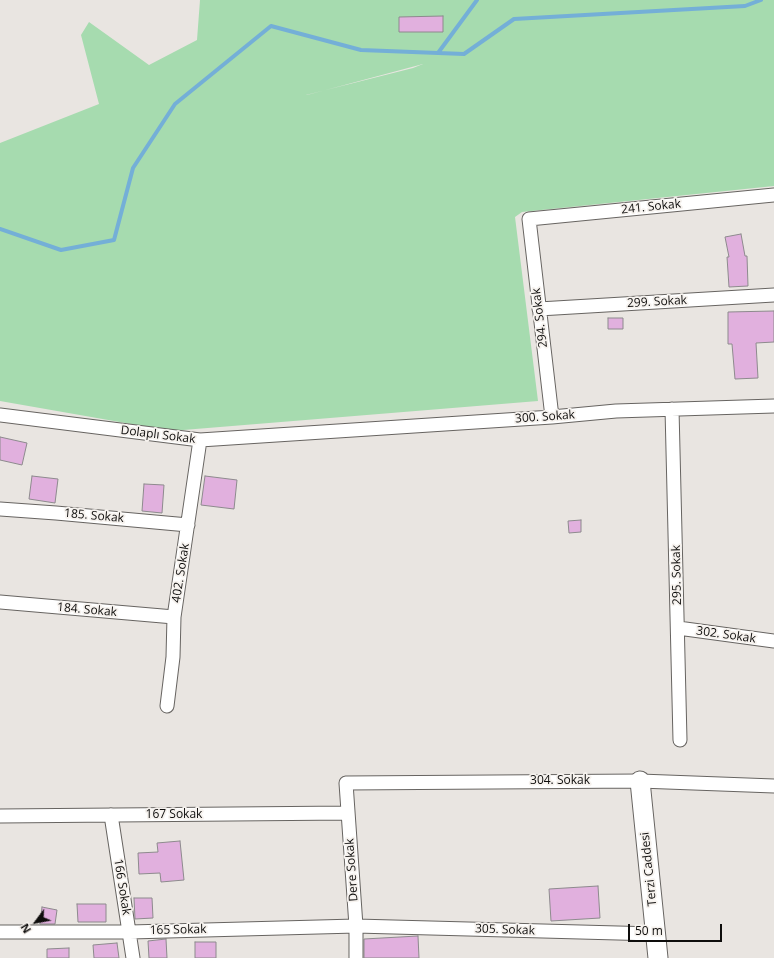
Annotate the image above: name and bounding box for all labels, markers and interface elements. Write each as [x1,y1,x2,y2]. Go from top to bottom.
street label: 241. Sokak [620,197,682,217]
street label: 294. Sokak [529,287,551,349]
street label: 299. Sokak [627,293,687,311]
street label: 300. Sokak [515,408,575,426]
street label: Dolaplı Sokak [120,423,196,447]
street label: 185. Sokak [64,506,124,526]
street label: 402. Sokak [169,542,193,604]
street label: 295. Sokak [669,545,685,605]
street label: 184. Sokak [57,600,117,620]
street label: 302. Sokak [695,624,757,646]
street label: 304. Sokak [530,774,590,788]
street label: 167 Sokak [146,808,202,822]
street label: Terzi Caddesi [638,831,660,907]
street label: Dere Sokak [343,838,361,902]
street label: 166 Sokak [110,858,134,916]
north arrow [16,902,56,942]
scale bar [630,916,724,942]
text: N [17,921,34,936]
street label: 165 Sokak [149,922,207,938]
street label: 305. Sokak [475,922,535,938]
text: 50 m [635,922,663,939]

